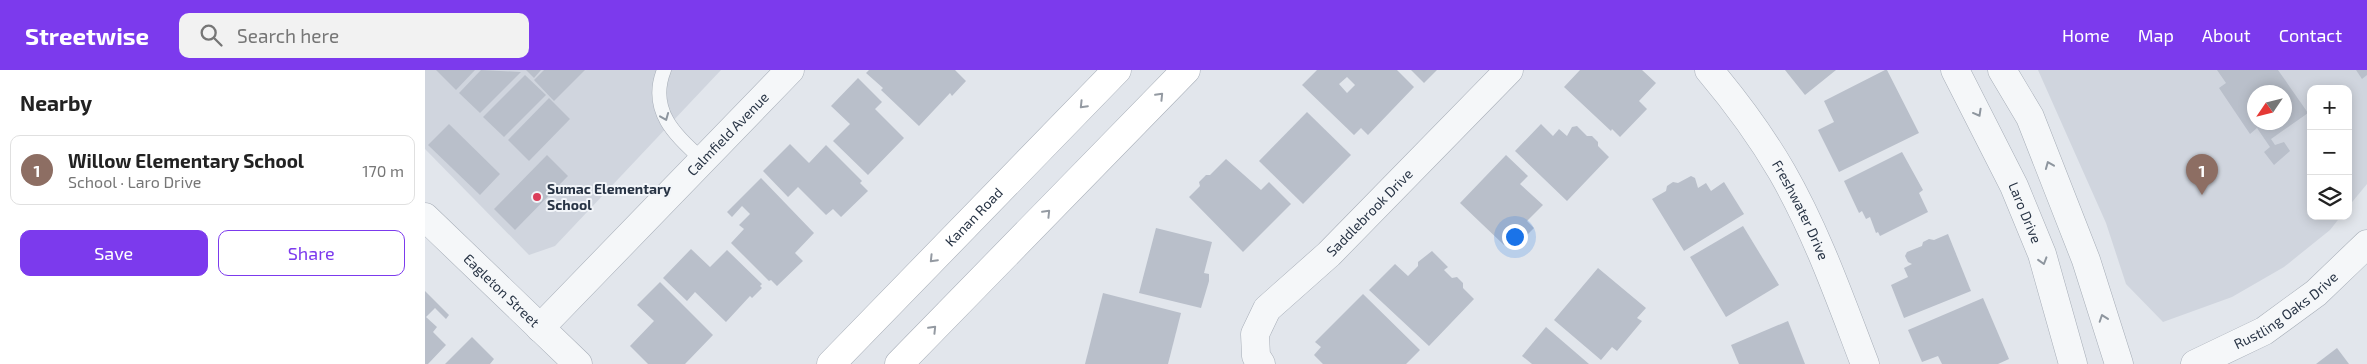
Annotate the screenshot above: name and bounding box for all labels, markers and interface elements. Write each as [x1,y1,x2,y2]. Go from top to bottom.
search box [179,13,529,58]
text: Streetwise [25,21,149,50]
icon: search [197,21,225,49]
text: Search here [237,24,339,47]
text: Home [2062,24,2110,46]
text: Map [2138,24,2174,46]
text: About [2202,24,2251,46]
text: Contact [2279,24,2342,46]
north arrow [2247,85,2292,130]
map controls [2307,85,2352,220]
button: + [2307,85,2352,130]
street label: Calmfield Avenue [683,88,772,179]
text: Nearby [20,90,92,115]
one-way arrow [1154,93,1163,102]
one-way arrow [1080,99,1089,108]
one-way arrow [1972,107,1982,116]
one-way arrow [659,112,669,121]
button: − [2307,130,2352,175]
text: Willow Elementary School [68,149,304,172]
pin: 1 [2186,154,2218,195]
street label: Freshwater Drive [1769,157,1833,262]
text: 1 [34,161,40,180]
text: 170 m [362,161,404,180]
one-way arrow [2044,161,2055,170]
street label: Saddlebrook Drive [1323,165,1416,260]
text: School · Laro Drive [68,172,201,191]
button: layers [2307,175,2352,220]
street label: Laro Drive [2005,179,2046,246]
place label: Sumac Elementary School [547,180,671,213]
street label: Kanan Road [941,184,1006,250]
marker: Sumac Elementary School [531,191,543,203]
one-way arrow [1041,209,1050,218]
your location [1502,224,1528,250]
button: Save [20,230,208,276]
button: Share [218,230,405,276]
street label: Eagleton Street [460,250,543,330]
one-way arrow [930,253,939,262]
one-way arrow [2038,257,2048,265]
street label: Rustling Oaks Drive [2231,268,2341,352]
one-way arrow [2099,314,2109,323]
one-way arrow [927,326,936,335]

